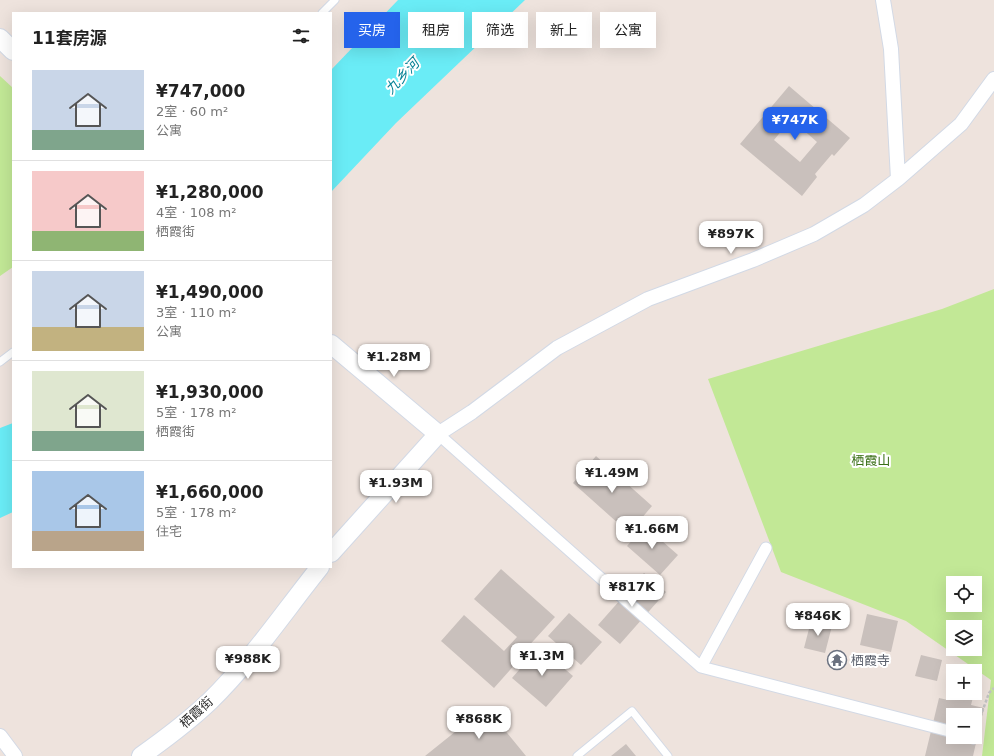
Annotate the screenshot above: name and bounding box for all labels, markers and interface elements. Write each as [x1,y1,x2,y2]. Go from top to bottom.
chip: 买房 [344,12,400,48]
chip: 租房 [408,12,464,48]
chip: 筛选 [472,12,528,48]
chip: 新上 [536,12,592,48]
chip: 公寓 [600,12,656,48]
icon: filters [290,25,312,47]
text: 11套房源 [32,28,107,48]
water label: 九乡河 [382,53,424,97]
text: ¥747,000 [156,81,245,101]
icon: home [64,86,112,134]
text: 2室 · 60 m² [156,104,228,119]
pin: ¥747K [767,107,823,141]
text: ¥747K [772,112,818,127]
text: 公寓 [156,123,182,138]
text: ¥1,280,000 [156,182,264,202]
icon: home [64,187,112,235]
text: 4室 · 108 m² [156,205,237,220]
pin: ¥897K [703,221,759,255]
text: 栖霞街 [156,224,195,239]
text: ¥897K [708,226,754,241]
text: ¥1,490,000 [156,282,264,302]
icon: home [64,287,112,335]
text: 3室 · 110 m² [156,305,237,320]
text: 公寓 [156,324,182,339]
pin: ¥1.28M [361,344,427,378]
text: ¥1.28M [367,349,421,364]
text: ¥1,930,000 [156,382,264,402]
icon: home [64,387,112,435]
text: 5室 · 178 m² [156,405,237,420]
text: 栖霞街 [156,424,195,439]
park label: 栖霞山 [851,453,891,468]
pin: ¥1.49M [579,460,645,494]
text: ¥1.49M [585,465,639,480]
pin: ¥1.93M [363,470,429,504]
text: ¥1.93M [369,475,423,490]
text: ¥1,660,000 [156,482,264,502]
icon: home [64,487,112,535]
text: 5室 · 178 m² [156,505,237,520]
pin: ¥1.66M [619,516,685,550]
text: ¥1.66M [625,521,679,536]
text: 住宅 [156,524,182,539]
pin: ¥817K [604,574,660,608]
map controls [946,576,982,744]
button: locate [946,576,982,612]
text: ¥817K [609,579,655,594]
pin: ¥846K [790,603,846,637]
text: ¥846K [795,608,841,623]
button: layers [946,620,982,656]
pin: ¥1.3M [514,643,570,677]
pin: ¥988K [220,646,276,680]
text: ¥1.3M [519,648,565,663]
temple icon: 栖霞寺 [826,649,848,671]
text: ¥988K [225,651,271,666]
place label: 栖霞寺 [851,653,890,668]
button: + [946,664,982,700]
street label: 栖霞街 [177,694,216,731]
pin: ¥868K [451,706,507,740]
button: − [946,708,982,744]
text: ¥868K [456,711,502,726]

